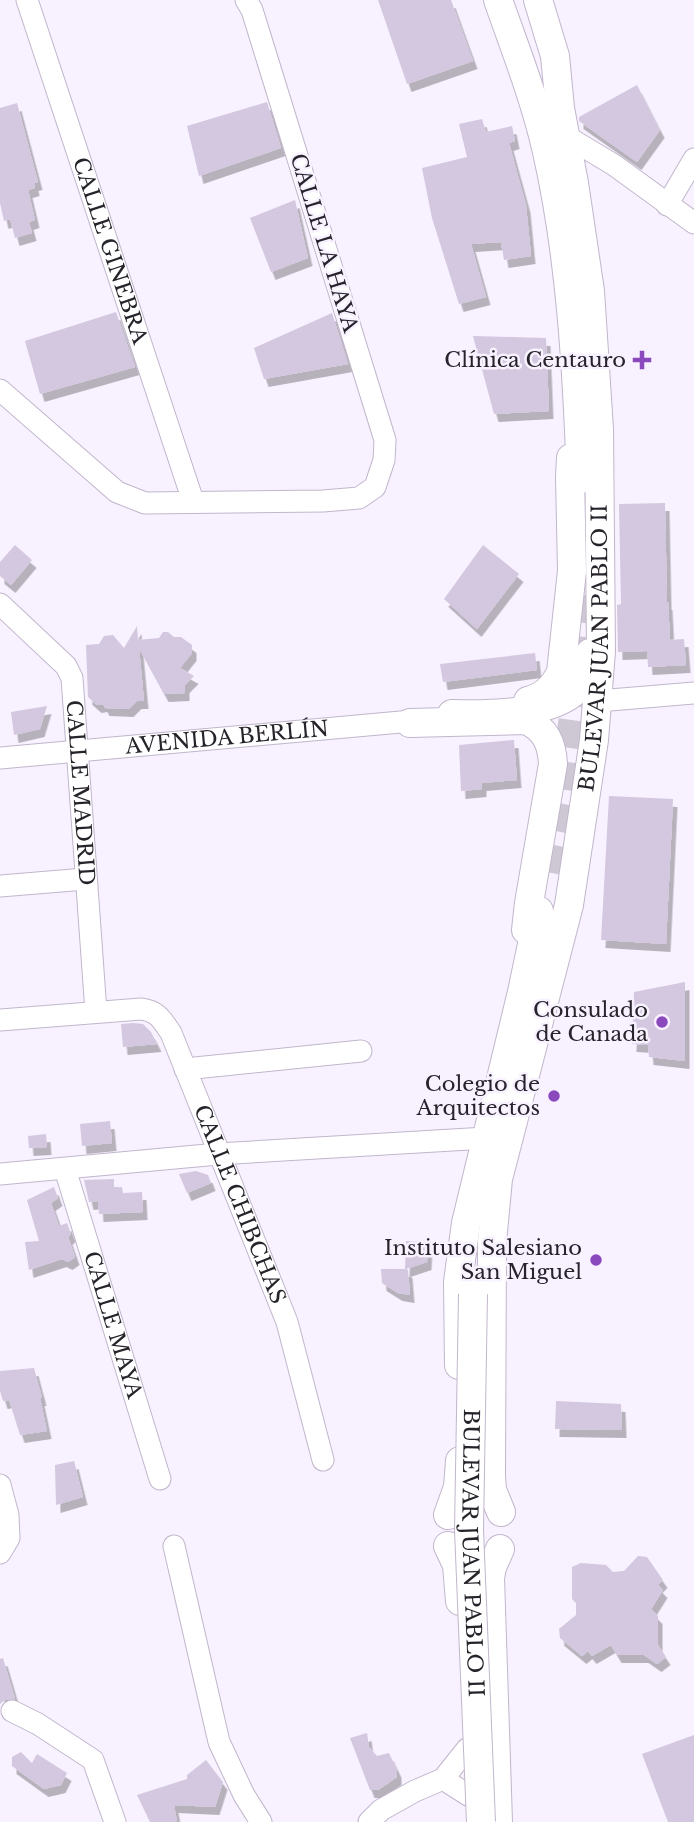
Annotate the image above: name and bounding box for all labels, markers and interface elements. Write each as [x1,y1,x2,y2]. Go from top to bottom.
street label: CALLE LA HAYA [284,150,364,336]
street label: CALLE GINEBRA [67,154,153,348]
place label: Clínica Centauro [444,347,626,373]
marker: Clínica Centauro [632,350,652,370]
street label: BULEVAR JUAN PABLO II [573,504,614,793]
street label: CALLE MADRID [61,699,100,887]
street label: AVENIDA BERLÍN [123,716,330,760]
place label: Consulado de Canada [533,997,648,1047]
marker: Consulado de Canada [654,1014,670,1030]
place label: Colegio de Arquitectos [416,1071,540,1121]
marker: Colegio de Arquitectos [546,1088,562,1104]
street label: CALLE CHIBCHAS [188,1101,291,1307]
place label: Instituto Salesiano San Miguel [384,1235,582,1285]
street label: CALLE MAYA [78,1248,148,1402]
marker: Instituto Salesiano San Miguel [588,1252,604,1268]
street label: BULEVAR JUAN PABLO II [456,1409,489,1697]

